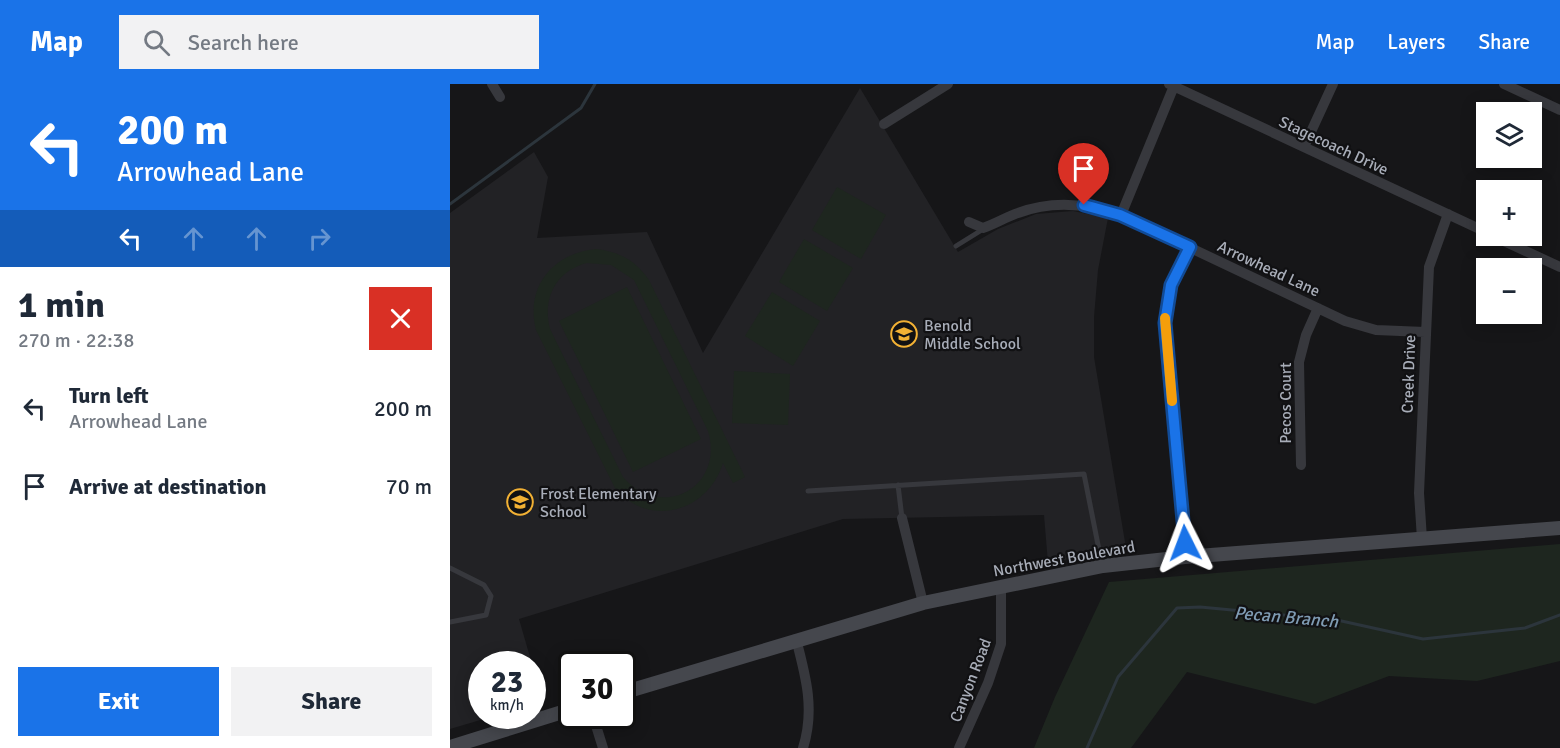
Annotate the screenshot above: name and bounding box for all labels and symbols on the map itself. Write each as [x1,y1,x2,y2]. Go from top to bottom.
street label: Stagecoach Drive [1276,112,1391,180]
pin [1058,143,1109,205]
street label: Arrowhead Lane [1214,236,1323,301]
place label: Benold Middle School [924,316,1021,354]
school or university icon: Benold Middle School [889,319,919,349]
street label: Creek Drive [1398,334,1420,414]
street label: Pecos Court [1276,362,1296,444]
place label: Frost Elementary School [540,484,657,522]
school or university icon: Frost Elementary School [505,487,535,517]
position arrow [1153,511,1217,575]
street label: Northwest Boulevard [992,537,1137,581]
water label: Pecan Branch [1233,601,1340,633]
street label: Canyon Road [946,636,996,725]
speed limit sign: 30 [558,651,636,729]

